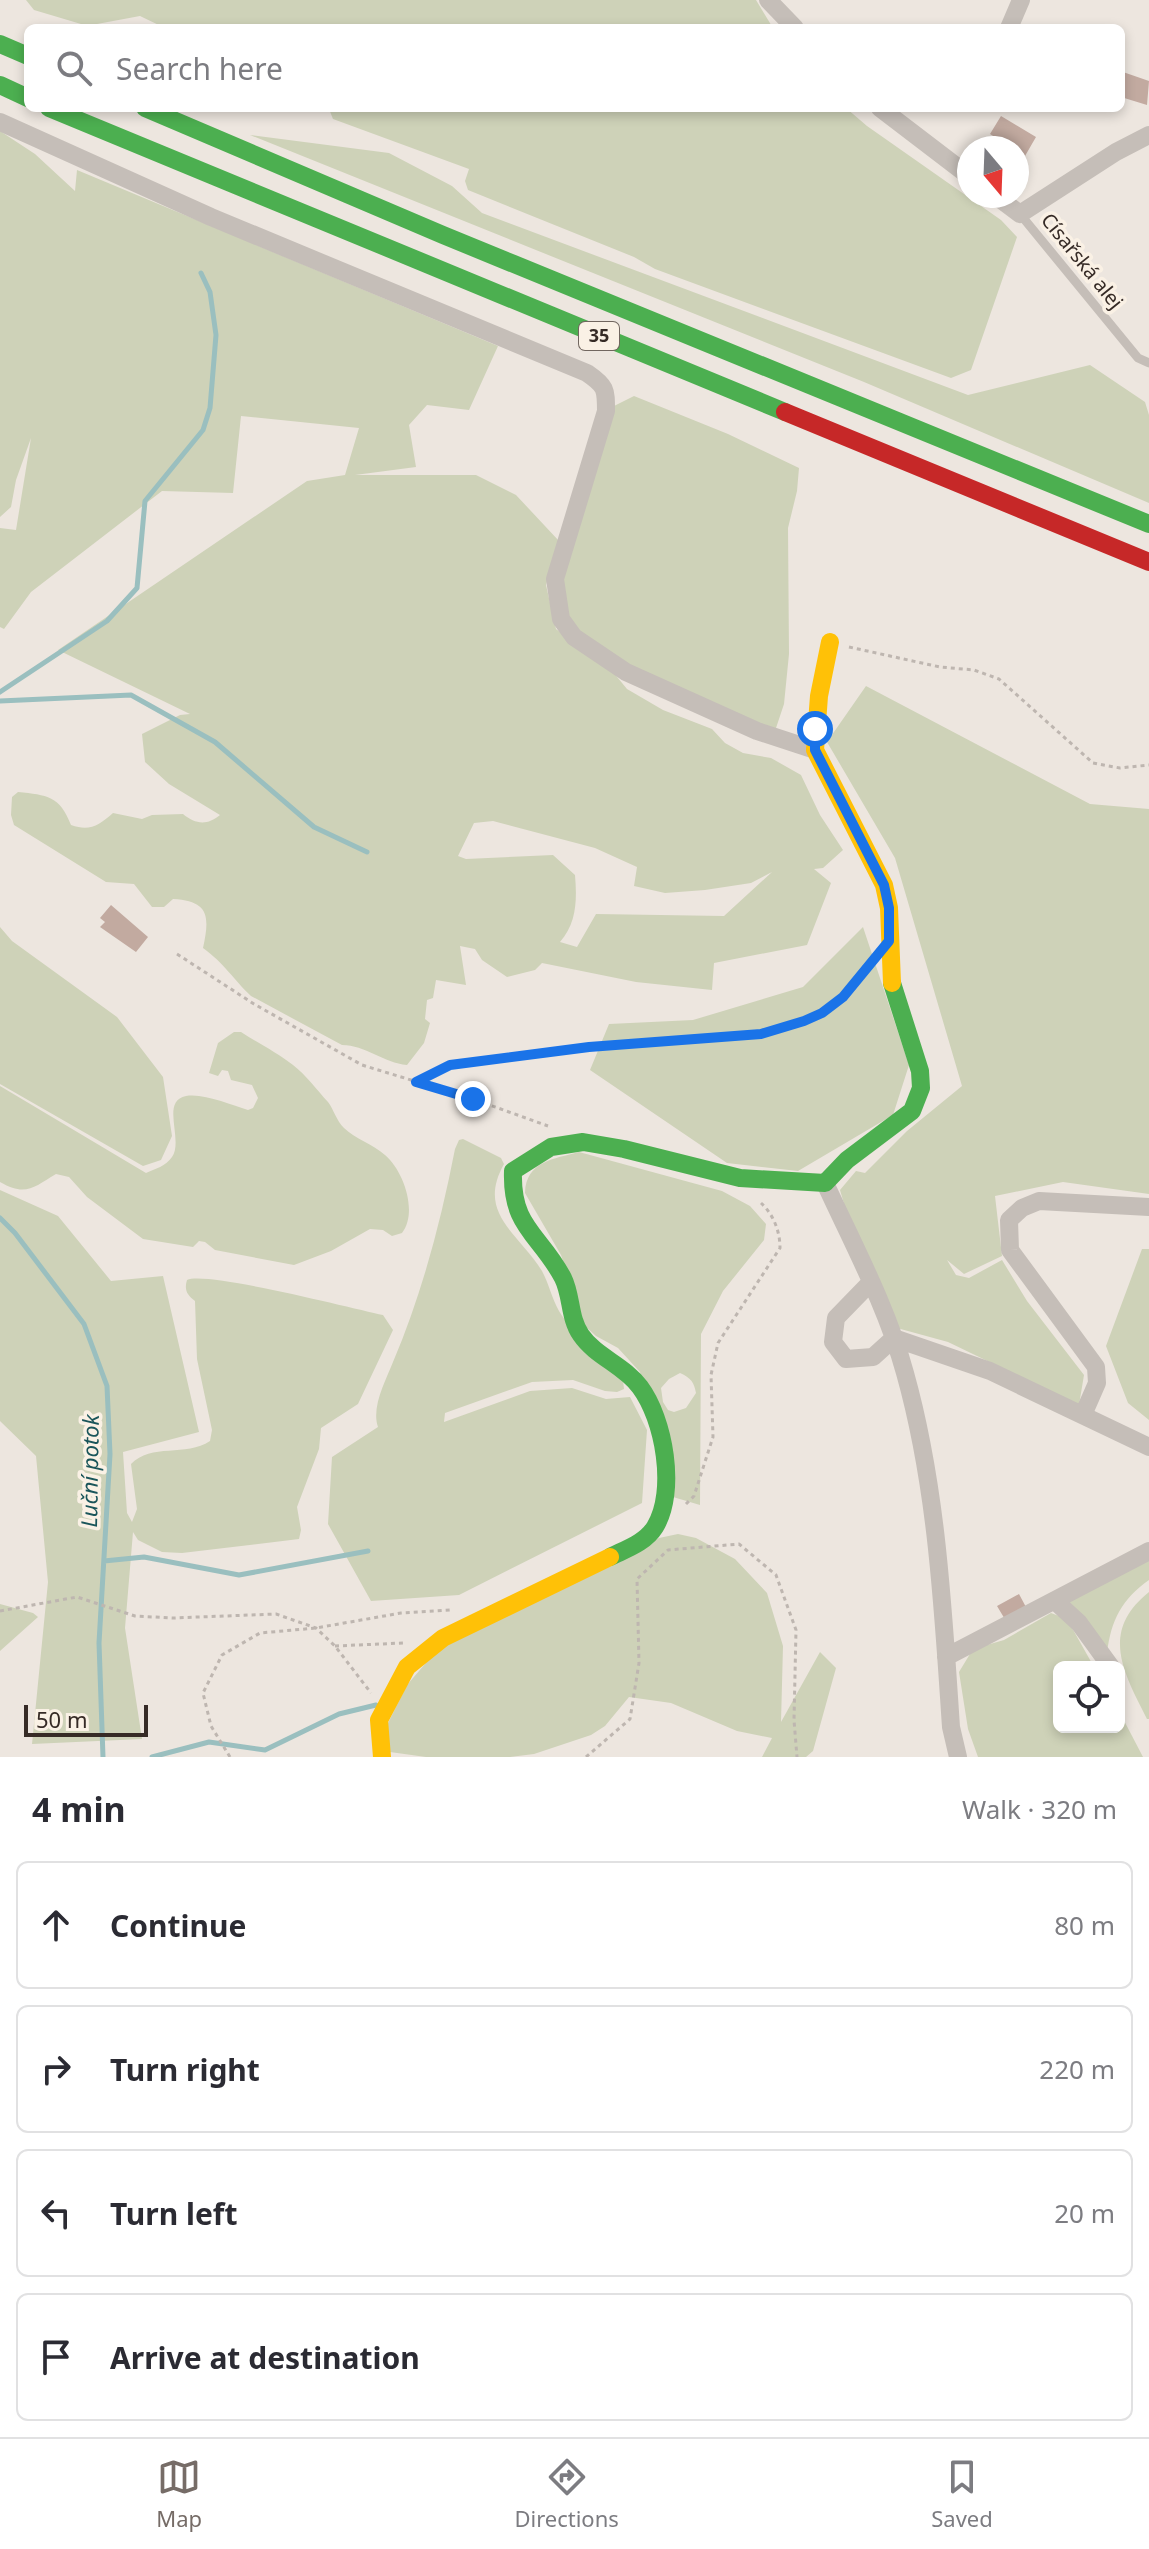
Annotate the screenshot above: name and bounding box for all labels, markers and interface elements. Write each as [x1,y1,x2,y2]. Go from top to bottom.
search box [24,24,1125,112]
icon: search [52,46,96,90]
text: Search here [116,48,283,89]
north arrow [957,136,1029,208]
street label: Císařská alej [1035,207,1129,314]
road number: 35 [579,322,619,350]
route start [797,711,833,747]
route end [455,1081,491,1117]
water label: Luční potok [73,1413,105,1528]
map controls [1053,1661,1125,1733]
button: locate [1053,1661,1125,1733]
scale bar [24,1701,148,1737]
text: 50 m [36,1704,87,1734]
text: 4 min [32,1786,126,1832]
text: Walk · 320 m [962,1791,1117,1827]
icon: ahead [34,1903,78,1947]
text: Continue [110,1905,246,1946]
text: 80 m [1054,1907,1115,1943]
icon: right [34,2047,78,2091]
text: Turn right [110,2049,260,2090]
text: 220 m [1039,2051,1115,2087]
icon: left [34,2191,78,2235]
text: Turn left [110,2193,238,2234]
text: 20 m [1054,2195,1115,2231]
icon: arrive [34,2335,78,2379]
text: Arrive at destination [110,2337,420,2378]
tab: Map [156,2455,202,2533]
tab: Directions [514,2455,619,2533]
tab: Saved [931,2455,993,2533]

